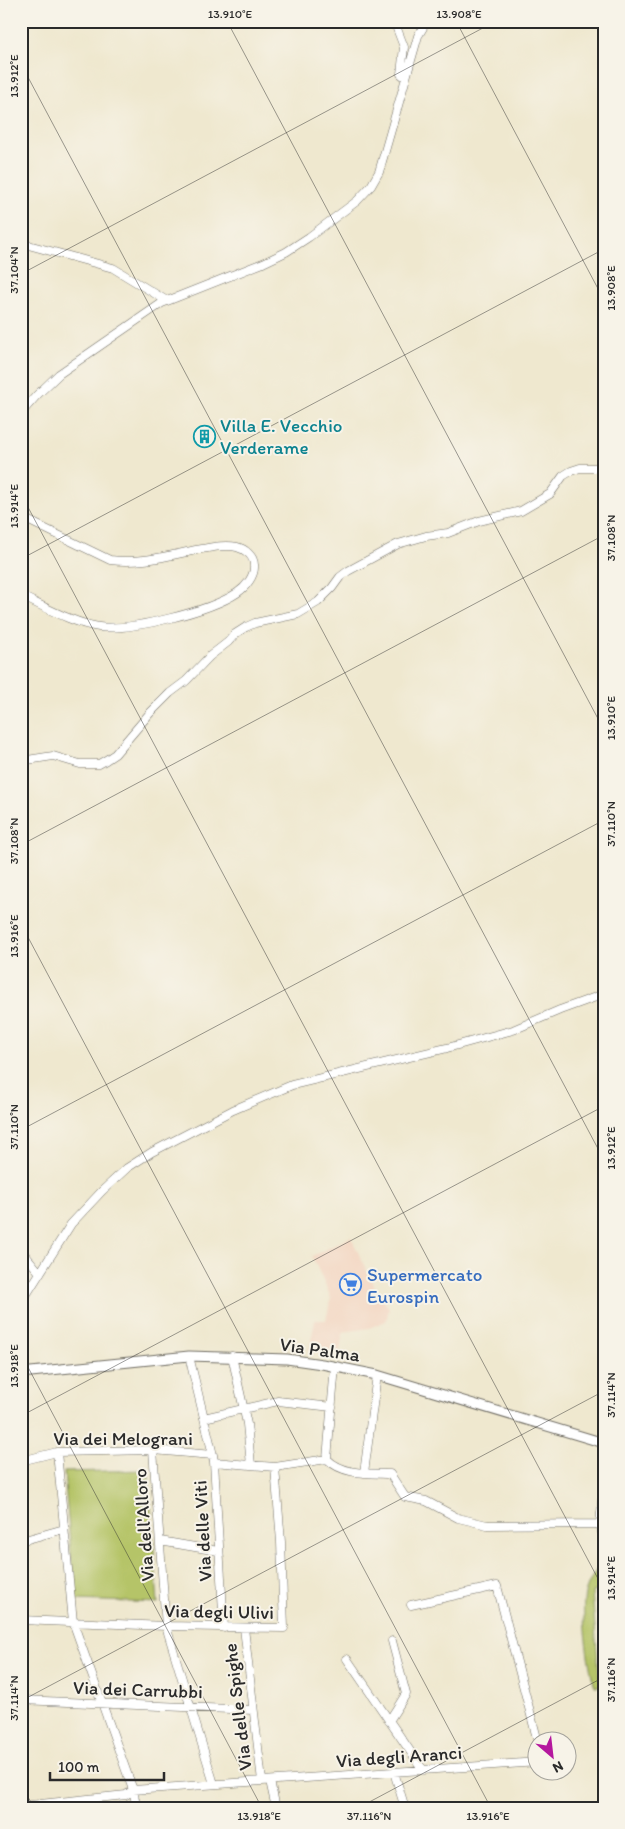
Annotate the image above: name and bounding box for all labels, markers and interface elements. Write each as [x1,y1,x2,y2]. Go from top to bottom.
text: 13.910°E [208,7,253,21]
text: 13.908°E [436,7,482,21]
text: 13.912°E [7,54,21,98]
text: 37.104°N [7,246,21,294]
text: 13.908°E [604,265,618,311]
place label: Villa E. Vecchio Verderame [220,414,342,459]
building icon: Villa E. Vecchio Verderame [192,424,216,448]
text: 13.914°E [7,483,21,528]
text: 37.108°N [604,515,618,561]
text: 13.910°E [604,695,618,740]
text: 37.110°N [604,801,618,847]
text: 37.108°N [7,818,21,864]
text: 13.916°E [7,914,21,958]
text: 37.110°N [7,1104,21,1150]
text: 13.912°E [604,1126,618,1170]
place label: Supermercato Eurospin [367,1263,482,1308]
supermarket icon: Supermercato Eurospin [339,1273,363,1297]
street label: Via Palma [278,1332,362,1367]
text: 13.918°E [7,1344,21,1388]
text: 37.114°N [604,1372,618,1418]
street label: Via dei Melograni [53,1427,193,1450]
street label: Via dell'Alloro [128,1468,159,1582]
street label: Via delle Viti [188,1480,217,1582]
text: 13.914°E [604,1555,618,1600]
street label: Via degli Ulivi [164,1599,274,1624]
street label: Via delle Spighe [218,1642,257,1772]
text: 37.116°N [604,1658,618,1702]
text: 37.114°N [7,1675,21,1721]
street label: Via dei Carrubbi [73,1676,203,1703]
north arrow [528,1732,578,1782]
street label: Via degli Aranci [335,1741,463,1772]
scale bar [50,1749,164,1781]
text: N [550,1757,566,1777]
text: 100 m [58,1758,100,1776]
text: 13.918°E [237,1809,281,1823]
text: 37.116°N [347,1809,391,1823]
text: 13.916°E [466,1809,510,1823]

